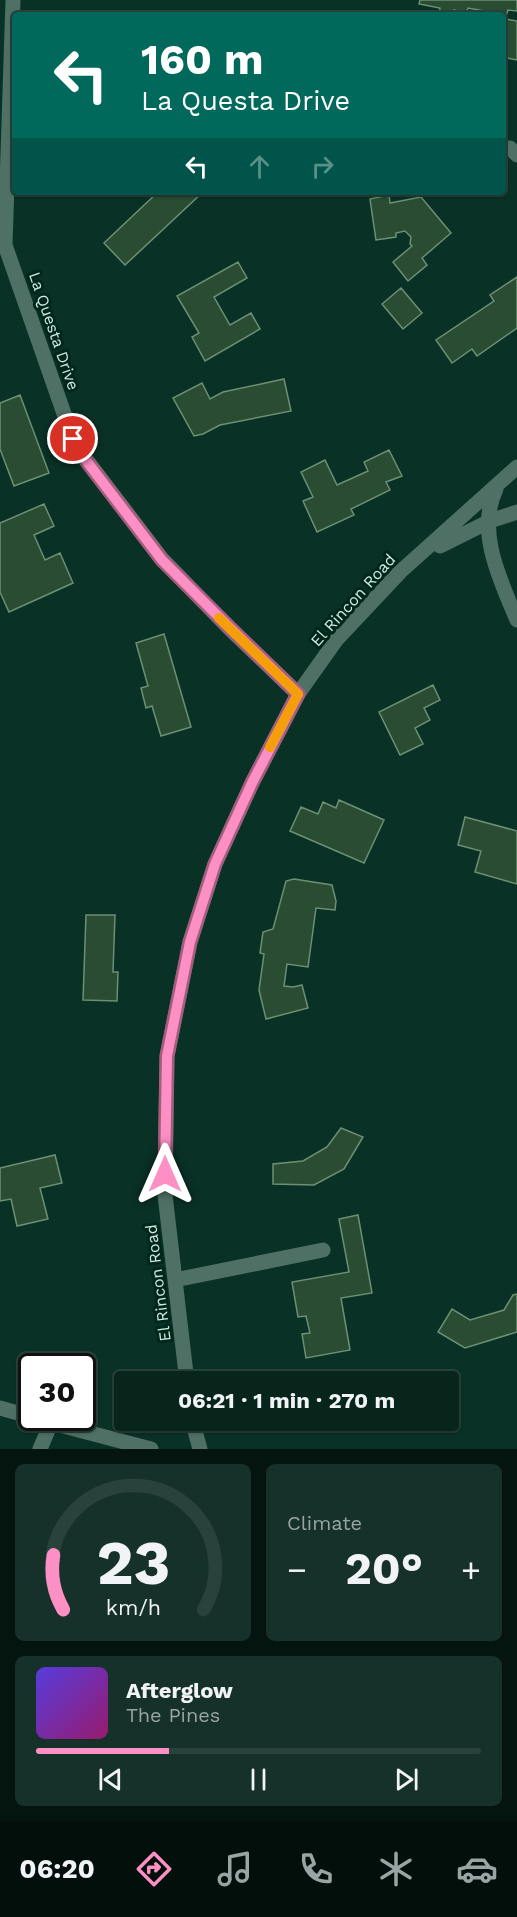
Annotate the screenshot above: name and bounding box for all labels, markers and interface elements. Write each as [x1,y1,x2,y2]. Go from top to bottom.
text: 160 m [141,35,264,84]
icon: left [42,36,120,114]
text: La Questa Drive [141,85,350,117]
icon: left [180,150,213,183]
icon: ahead [243,150,276,183]
icon: right [306,150,339,183]
street label: La Questa Drive [25,269,83,393]
pin [47,413,98,464]
icon: arrive [56,422,89,455]
street label: El Rincon Road [307,550,399,650]
position arrow [133,1142,197,1206]
street label: El Rincon Road [141,1223,175,1343]
speed limit sign: 30 [18,1353,96,1431]
text: 06:21 · 1 min · 270 m [178,1388,395,1413]
text: Climate [287,1511,362,1535]
text: 23 [96,1526,170,1599]
text: 20° [345,1542,423,1595]
text: − [287,1550,307,1589]
text: + [461,1550,481,1589]
text: km/h [105,1595,161,1620]
text: Afterglow [126,1678,233,1703]
text: The Pines [126,1703,220,1727]
icon: previous [94,1763,127,1796]
icon: pause [242,1763,275,1796]
icon: next [390,1763,423,1796]
icon: directions [133,1848,175,1890]
icon: music [214,1848,256,1890]
icon: phone [295,1848,337,1890]
icon: climate [375,1848,417,1890]
icon: car [456,1848,498,1890]
text: 06:20 [19,1853,95,1885]

